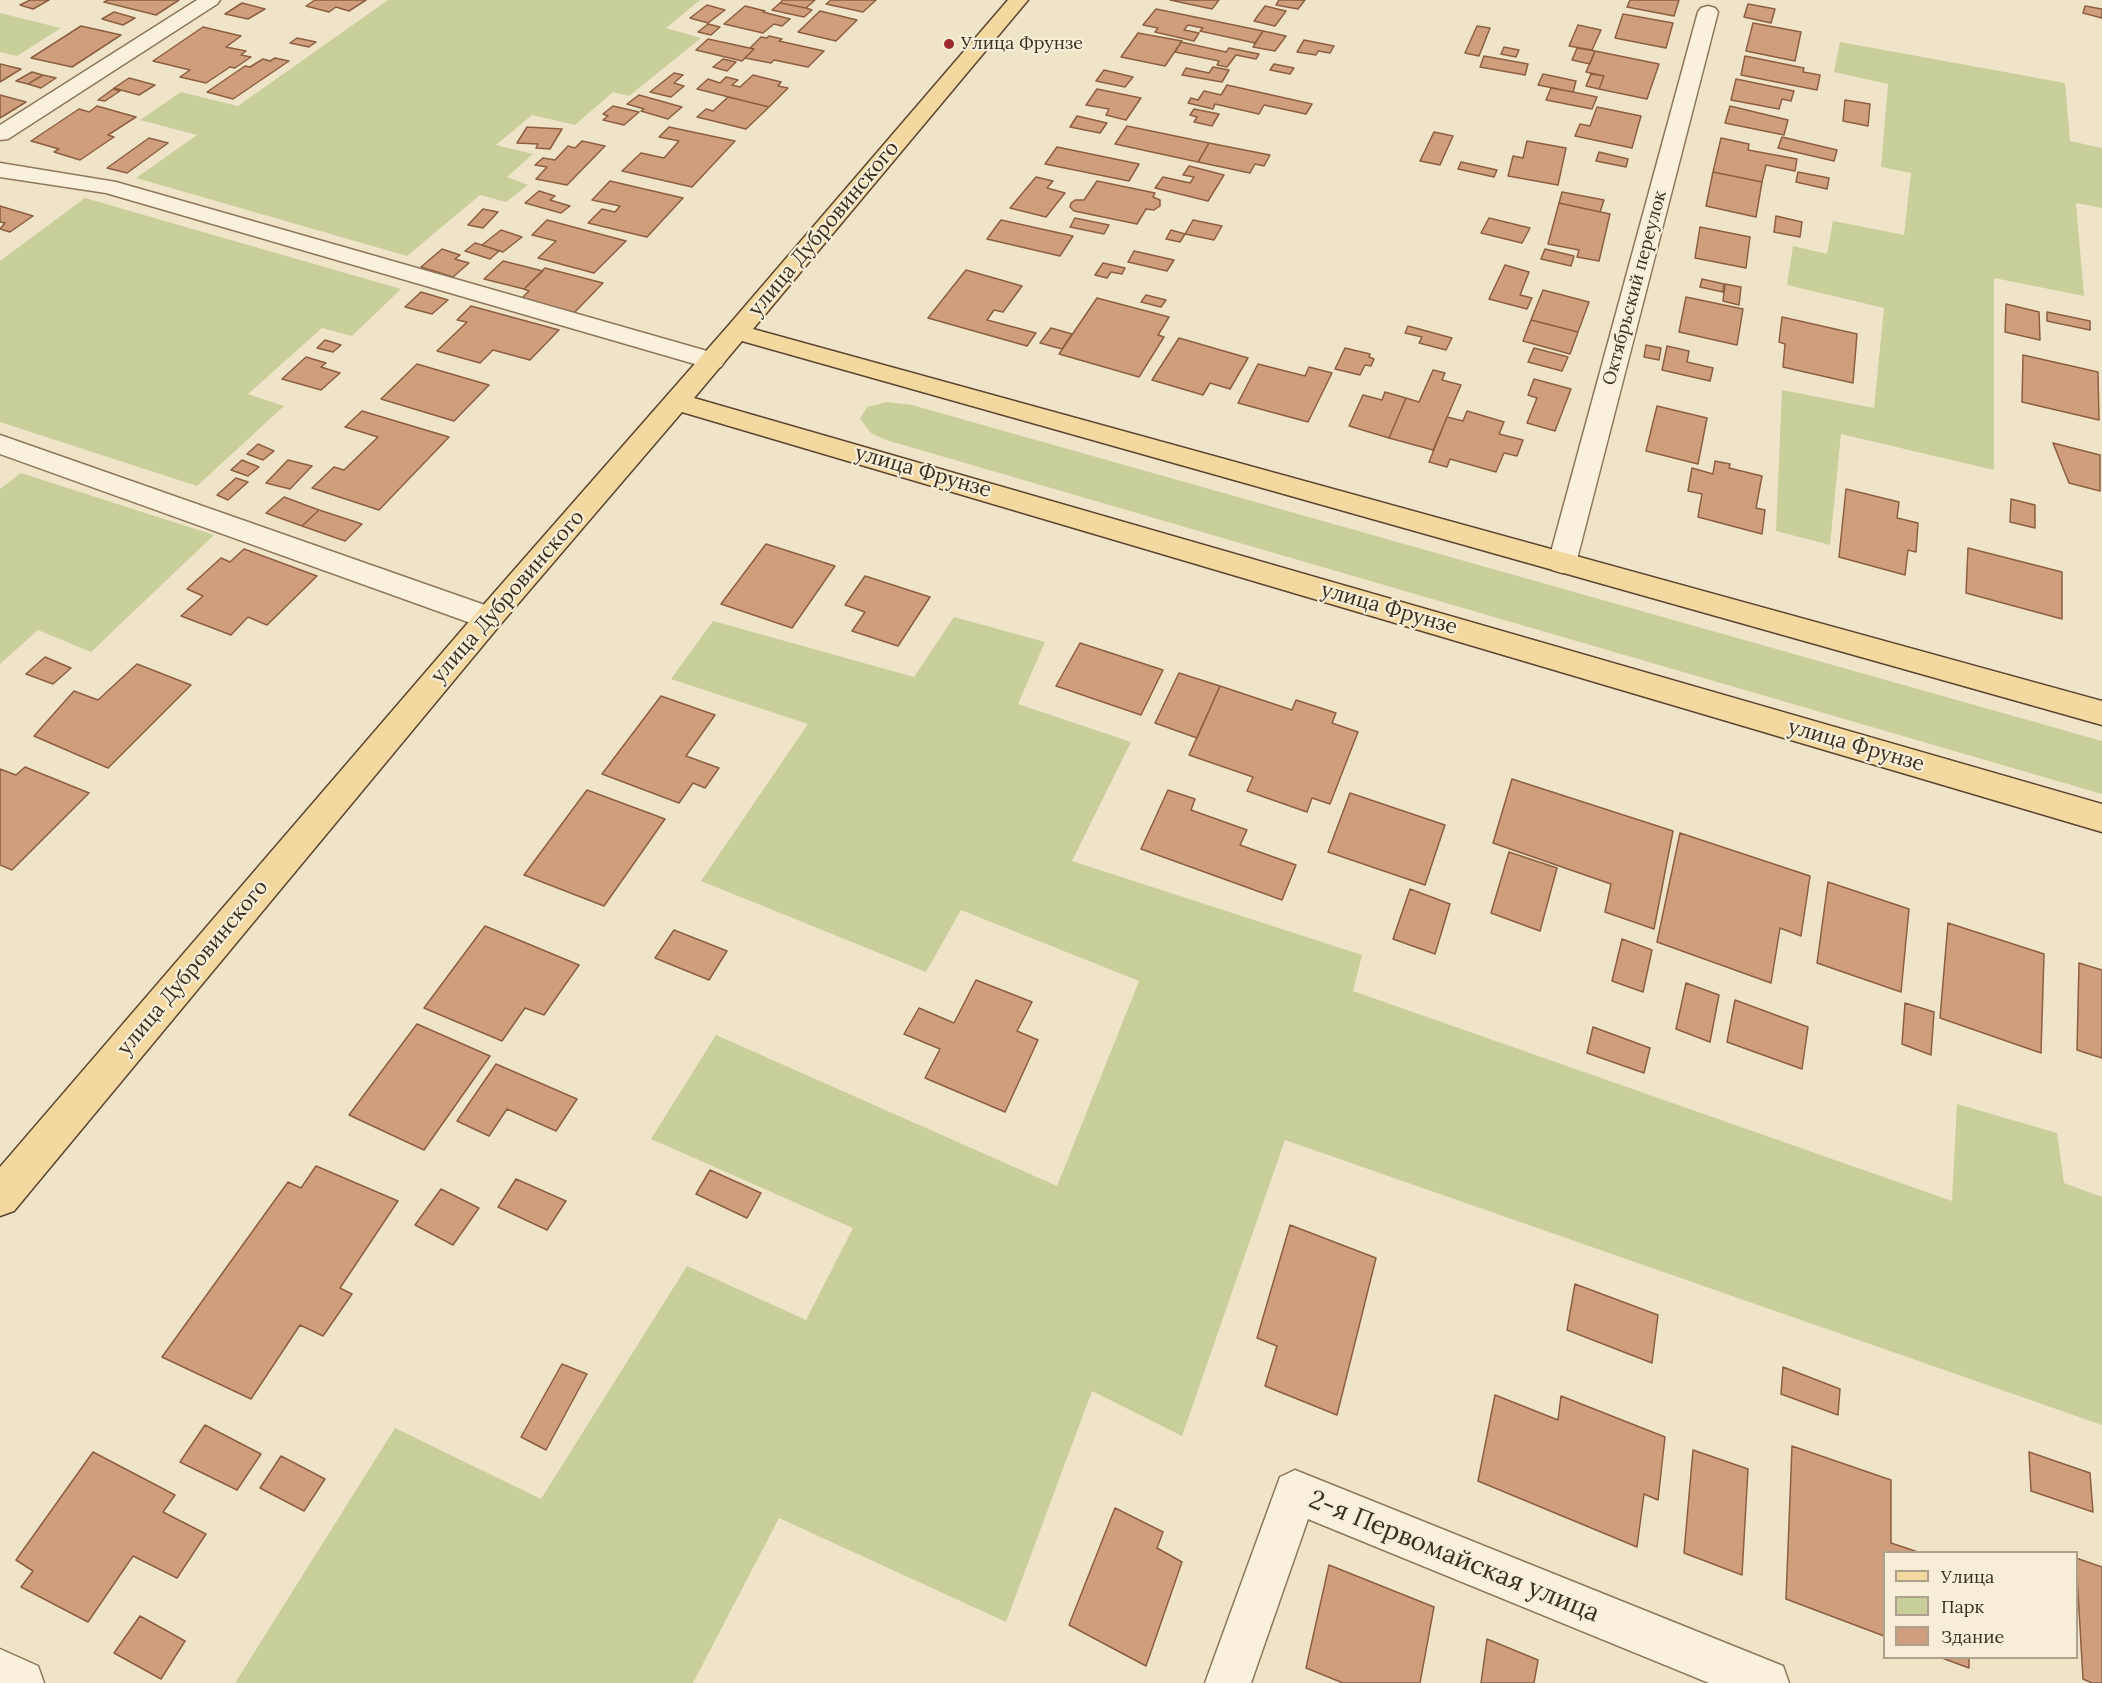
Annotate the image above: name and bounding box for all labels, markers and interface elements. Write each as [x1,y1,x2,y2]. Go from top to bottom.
place label: Улица Фрунзе [961,33,1083,55]
marker: Улица Фрунзе [942,37,956,51]
street label: улица Дубровинского [743,136,905,322]
street label: Октябрьский переулок [1599,188,1671,388]
street label: улица Фрунзе [852,441,994,503]
street label: улица Дубровинского [426,505,590,689]
street label: улица Фрунзе [1318,578,1460,640]
street label: улица Фрунзе [1785,715,1927,777]
street label: улица Дубровинского [112,875,274,1061]
street label: 2-я Первомайская улица [1304,1484,1604,1630]
legend [1883,1551,2078,1659]
text: Улица [1941,1565,1994,1588]
text: Парк [1941,1595,1984,1618]
text: Здание [1941,1625,2004,1648]

